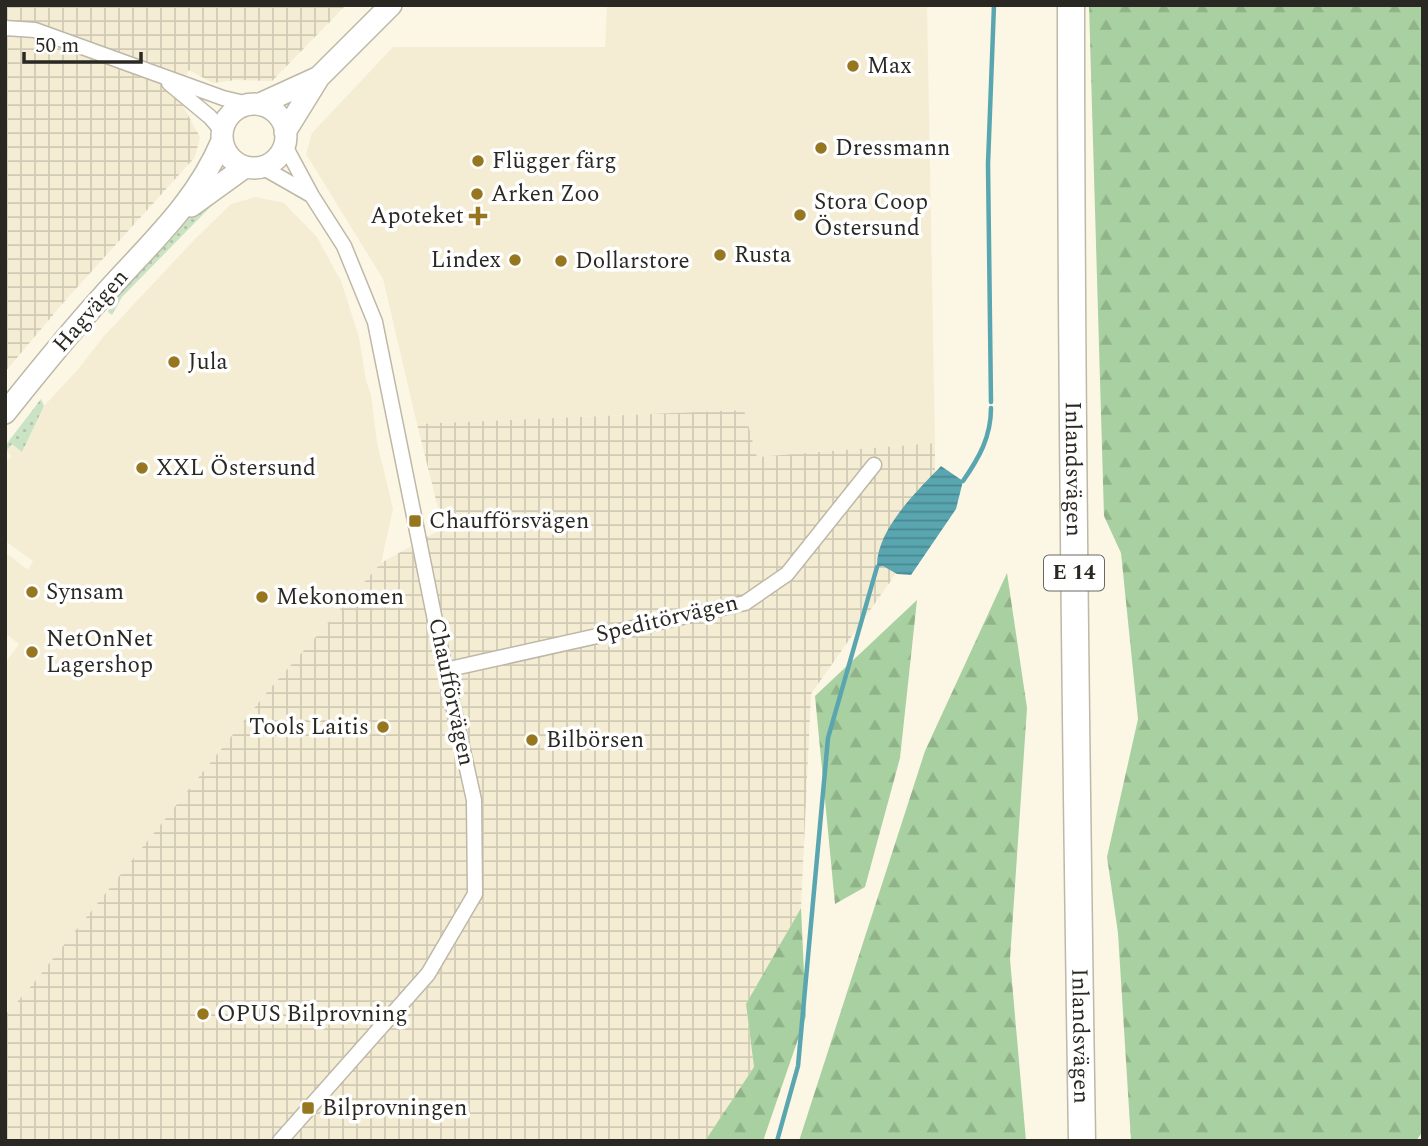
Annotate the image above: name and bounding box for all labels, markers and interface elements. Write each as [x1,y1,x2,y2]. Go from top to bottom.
scale bar [24,21,142,65]
text: 50 m [35,30,79,62]
place label: Max [867,49,912,84]
marker: Max [845,58,861,74]
place label: Dressmann [835,131,950,166]
marker: Dressmann [813,140,829,156]
place label: Flügger färg [492,144,617,179]
marker: Flügger färg [470,153,486,169]
place label: Arken Zoo [491,177,599,212]
place label: Stora Coop Östersund [814,185,928,246]
marker: Arken Zoo [469,186,485,202]
place label: Apoteket [370,199,464,234]
marker: Stora Coop Östersund [792,207,808,223]
marker: Apoteket [470,208,486,224]
place label: Rusta [734,238,791,273]
place label: Lindex [431,243,501,278]
place label: Dollarstore [575,244,690,279]
marker: Rusta [712,247,728,263]
marker: Lindex [507,252,523,268]
marker: Dollarstore [553,253,569,269]
street label: Hagvägen [45,261,137,361]
place label: Jula [188,345,228,380]
marker: Jula [166,354,182,370]
street label: Inlandsvägen [1055,401,1091,537]
place label: XXL Östersund [156,451,316,486]
marker: XXL Östersund [134,460,150,476]
place label: Chaufförsvägen [429,504,589,539]
marker: Chaufförsvägen [407,513,423,529]
road number: E 14 [1044,556,1104,590]
place label: Synsam [46,575,124,610]
place label: Mekonomen [276,580,404,615]
marker: Synsam [24,584,40,600]
street label: Speditörvägen [592,586,742,652]
marker: Mekonomen [254,589,270,605]
street label: Chaufförvägen [418,615,484,769]
place label: NetOnNet Lagershop [46,622,153,683]
marker: NetOnNet Lagershop [24,644,40,660]
place label: Tools Laitis [249,710,369,745]
marker: Tools Laitis [375,719,391,735]
place label: Bilbörsen [546,723,644,758]
marker: Bilbörsen [524,732,540,748]
street label: Inlandsvägen [1062,968,1099,1104]
place label: OPUS Bilprovning [217,997,408,1032]
marker: OPUS Bilprovning [195,1006,211,1022]
place label: Bilprovningen [322,1091,467,1126]
marker: Bilprovningen [300,1100,316,1116]

